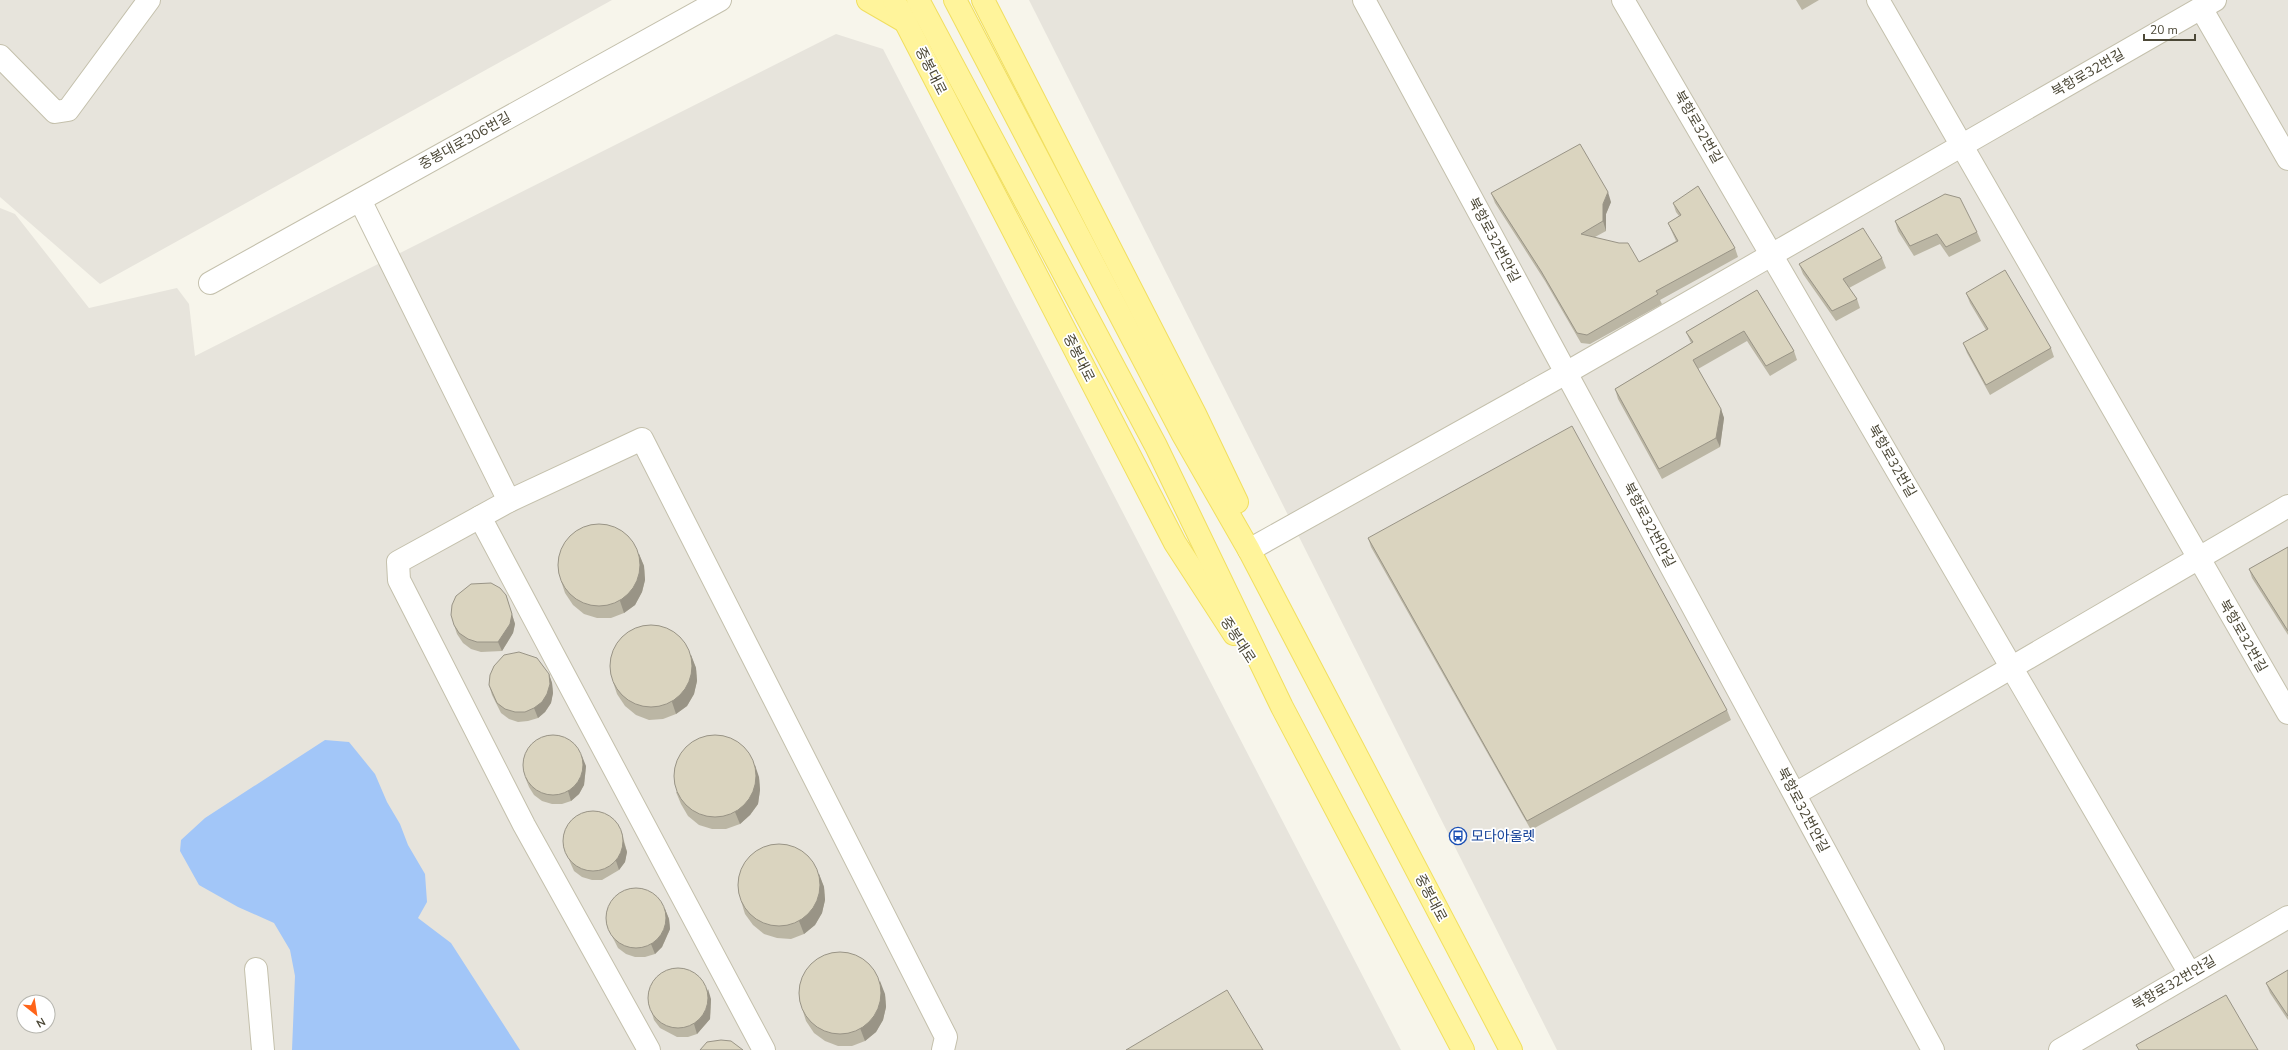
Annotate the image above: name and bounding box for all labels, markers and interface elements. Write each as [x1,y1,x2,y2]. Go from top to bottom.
scale bar [2144,16,2195,42]
text: 20 m [2150,22,2178,38]
street label: 중봉대로 [911,44,951,98]
street label: 북항로32번길 [2048,44,2128,102]
street label: 북항로32번길 [1669,87,1727,167]
street label: 중봉대로306번길 [416,108,514,174]
street label: 북항로32번안길 [1464,194,1524,286]
street label: 중봉대로 [1059,331,1099,385]
street label: 북항로32번길 [1863,421,1921,501]
street label: 북항로32번안길 [1619,479,1679,571]
street label: 북항로32번길 [2214,596,2272,676]
street label: 중봉대로 [1216,613,1260,667]
street label: 북항로32번안길 [1773,764,1833,856]
bus stop icon: 모다아울렛 [1448,826,1468,846]
place label: 모다아울렛 [1471,827,1535,846]
street label: 중봉대로 [1411,871,1452,925]
street label: 북항로32번안길 [2129,951,2219,1015]
north arrow [16,994,56,1034]
text: N [33,1014,48,1031]

